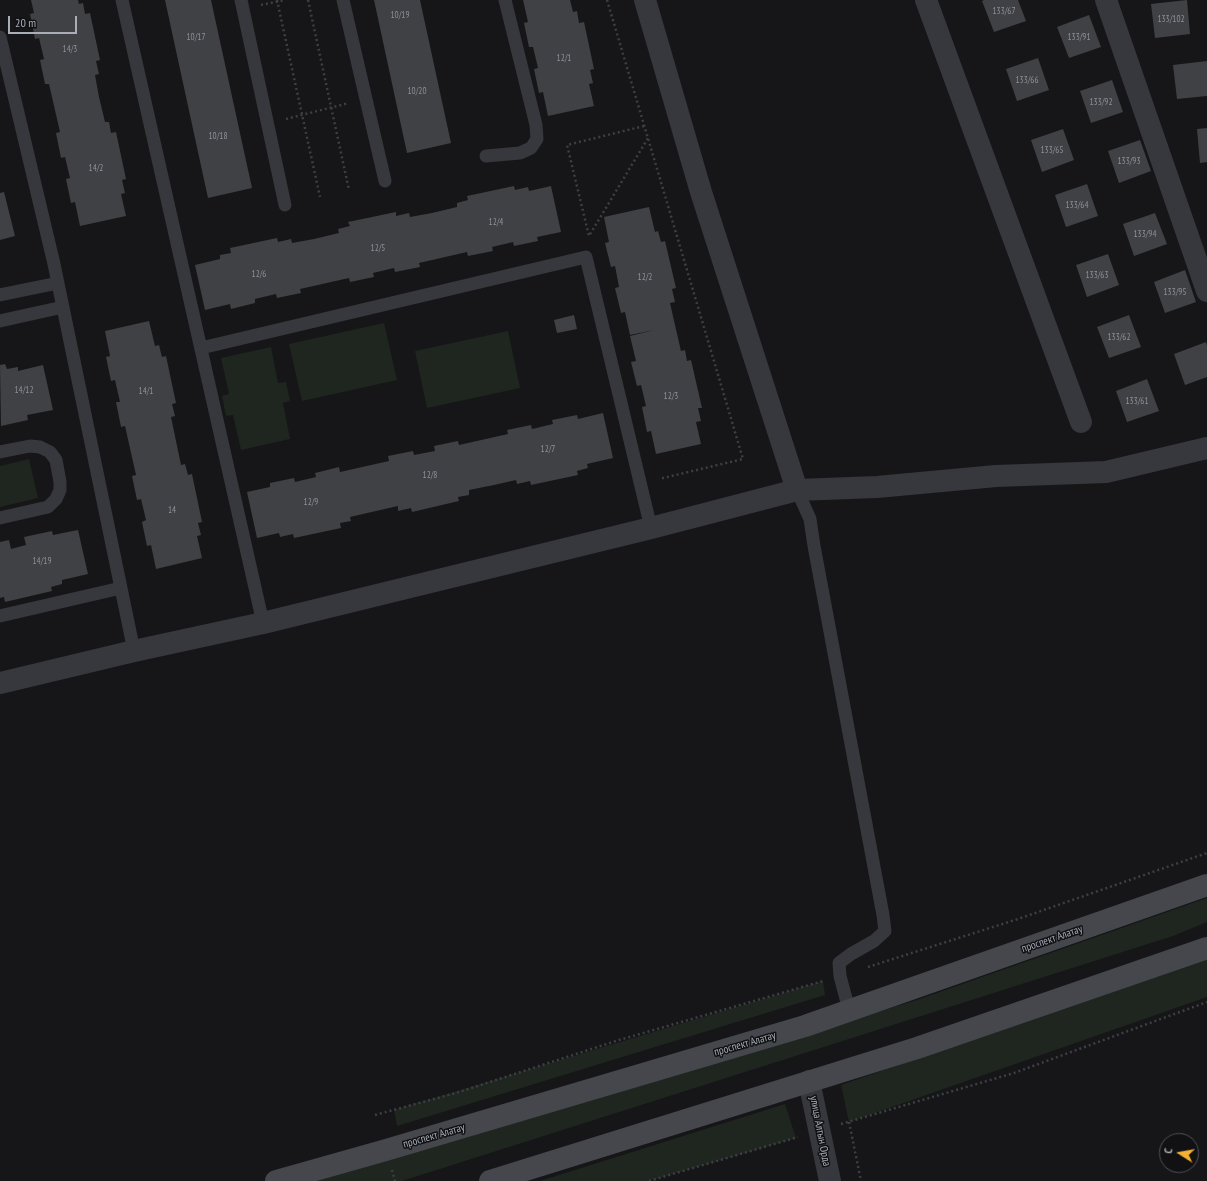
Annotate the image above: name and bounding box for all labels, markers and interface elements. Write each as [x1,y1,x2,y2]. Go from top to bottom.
house number: 133/67 [993,6,1015,16]
scale bar [10,8,79,34]
house number: 10/19 [391,10,409,20]
house number: 133/102 [1158,14,1184,24]
text: 20 m [15,15,36,30]
house number: 10/17 [187,32,205,42]
house number: 133/91 [1068,32,1090,42]
house number: 14/3 [63,44,77,54]
house number: 12/1 [557,53,571,63]
house number: 133/66 [1016,75,1038,85]
house number: 10/20 [408,86,426,96]
house number: 133/92 [1090,97,1112,107]
house number: 10/18 [209,131,227,141]
house number: 133/65 [1041,145,1063,155]
house number: 133/93 [1118,156,1140,166]
house number: 14/2 [89,163,103,173]
house number: 133/64 [1066,200,1088,210]
house number: 12/4 [489,217,503,227]
house number: 133/94 [1134,229,1156,239]
house number: 12/5 [371,243,385,253]
house number: 12/6 [252,269,266,279]
house number: 133/63 [1086,270,1108,280]
house number: 12/2 [638,272,652,282]
house number: 133/95 [1164,287,1186,297]
house number: 133/62 [1108,332,1130,342]
house number: 14/12 [15,385,33,395]
house number: 14/1 [139,386,153,396]
house number: 12/3 [664,391,678,401]
house number: 133/61 [1126,396,1148,406]
house number: 12/7 [541,444,555,454]
house number: 12/8 [423,470,437,480]
house number: 12/9 [304,497,318,507]
house number: 14 [168,505,176,515]
house number: 14/19 [33,556,51,566]
street label: проспект Алатау [1020,922,1084,956]
street label: проспект Алатау [713,1029,777,1059]
street label: улица Алтын Орда [807,1095,833,1167]
street label: проспект Алатау [402,1121,466,1151]
north arrow [1159,1133,1199,1173]
text: С [1161,1147,1176,1155]

